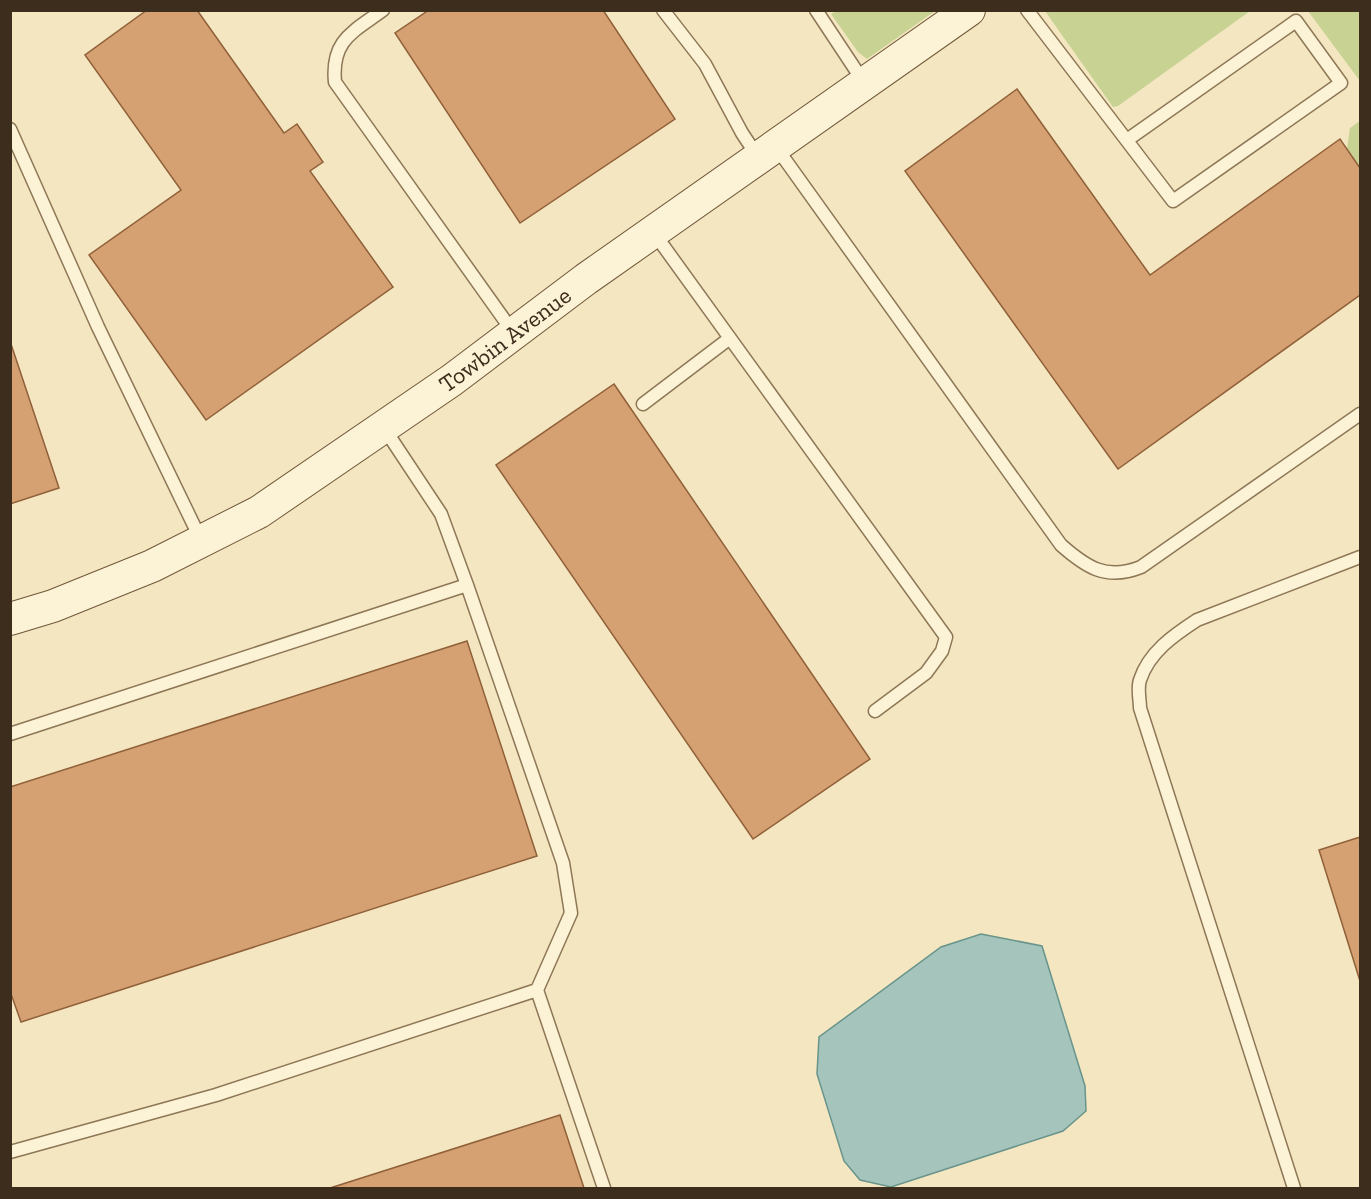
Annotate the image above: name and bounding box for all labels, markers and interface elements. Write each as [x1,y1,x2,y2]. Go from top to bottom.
street label: Towbin Avenue [433,280,577,399]

